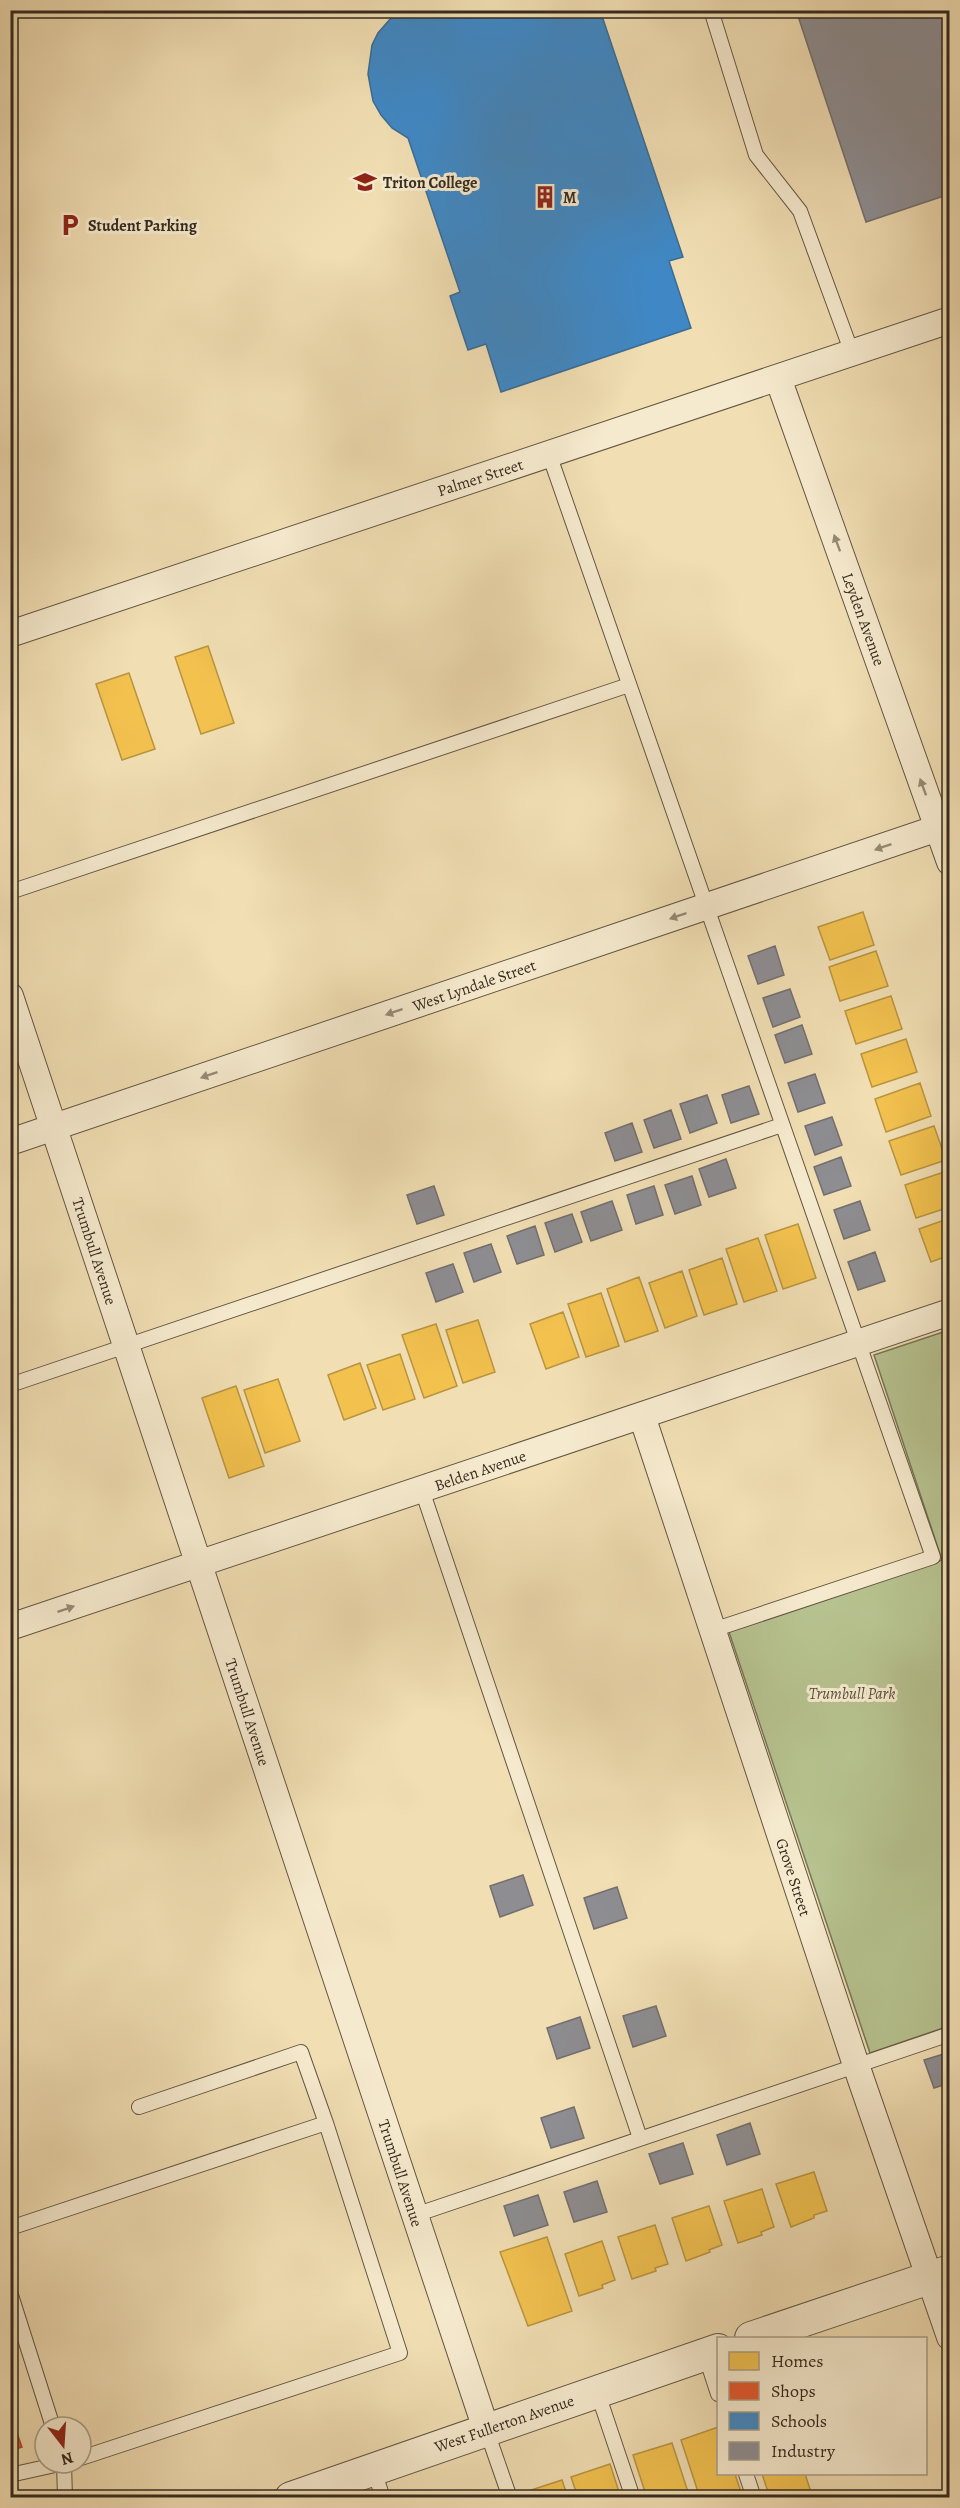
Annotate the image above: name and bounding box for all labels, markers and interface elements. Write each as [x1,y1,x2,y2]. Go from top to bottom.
school or university icon: Triton College [352,169,378,195]
place label: Triton College [383,172,477,194]
building icon: M [532,184,558,210]
place label: M [563,187,577,209]
parking icon: Student Parking [57,212,83,238]
place label: Student Parking [88,215,198,237]
street label: Palmer Street [435,454,526,502]
one-way arrow [832,534,842,552]
street label: Leyden Avenue [836,570,890,669]
one-way arrow [918,777,928,795]
one-way arrow [874,842,892,852]
one-way arrow [669,912,687,922]
street label: West Lyndale Street [409,955,539,1018]
one-way arrow [385,1008,403,1018]
one-way arrow [200,1070,218,1080]
street label: Trumbull Avenue [66,1195,122,1308]
street label: Belden Avenue [431,1445,529,1497]
one-way arrow [57,1603,75,1613]
street label: Trumbull Avenue [219,1656,275,1769]
park label: Trumbull Park [809,1683,895,1705]
street label: Grove Street [770,1836,816,1919]
street label: Trumbull Avenue [372,2117,428,2230]
legend [717,2337,927,2475]
text: Homes [771,2349,823,2373]
text: Shops [771,2379,816,2403]
street label: West Fullerton Avenue [431,2390,577,2459]
text: Schools [771,2409,827,2433]
north arrow [33,2415,93,2475]
text: Industry [771,2439,836,2463]
text: N [58,2446,76,2471]

